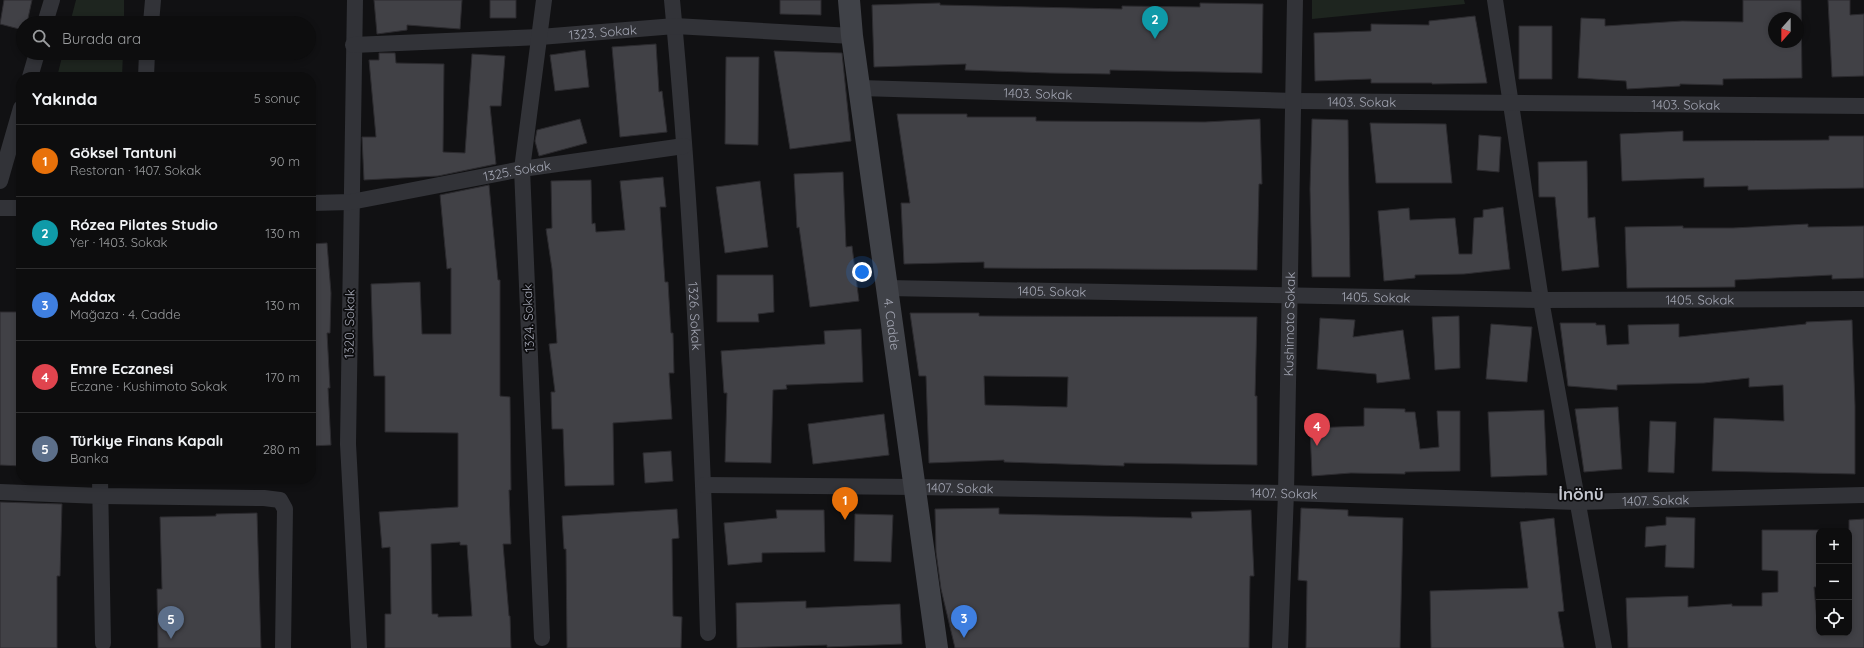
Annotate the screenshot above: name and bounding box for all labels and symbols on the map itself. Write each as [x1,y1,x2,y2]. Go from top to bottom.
pin: 2 [1142,6,1168,39]
north arrow [1768,12,1804,48]
street label: 1323. Sokak [568,21,637,43]
street label: 1403. Sokak [1003,84,1073,102]
street label: 1403. Sokak [1327,93,1396,110]
street label: 1403. Sokak [1651,96,1720,113]
street label: 1325. Sokak [482,157,552,184]
your location [852,262,872,282]
street label: Kushimoto Sokak [1280,272,1298,377]
street label: 1326. Sokak [685,281,705,351]
street label: 1405. Sokak [1017,282,1087,300]
street label: 1324. Sokak [519,284,537,352]
street label: 1405. Sokak [1341,288,1411,306]
street label: 1320. Sokak [340,289,358,359]
street label: 1405. Sokak [1665,291,1734,308]
street label: 4. Cadde [880,297,904,351]
pin: 4 [1304,413,1330,446]
street label: 1407. Sokak [926,479,994,496]
district label: İnönü [1558,483,1604,504]
street label: 1407. Sokak [1250,484,1318,502]
pin: 1 [832,487,858,520]
street label: 1407. Sokak [1622,491,1690,509]
pin: 3 [951,605,977,638]
pin: 5 [158,606,184,639]

